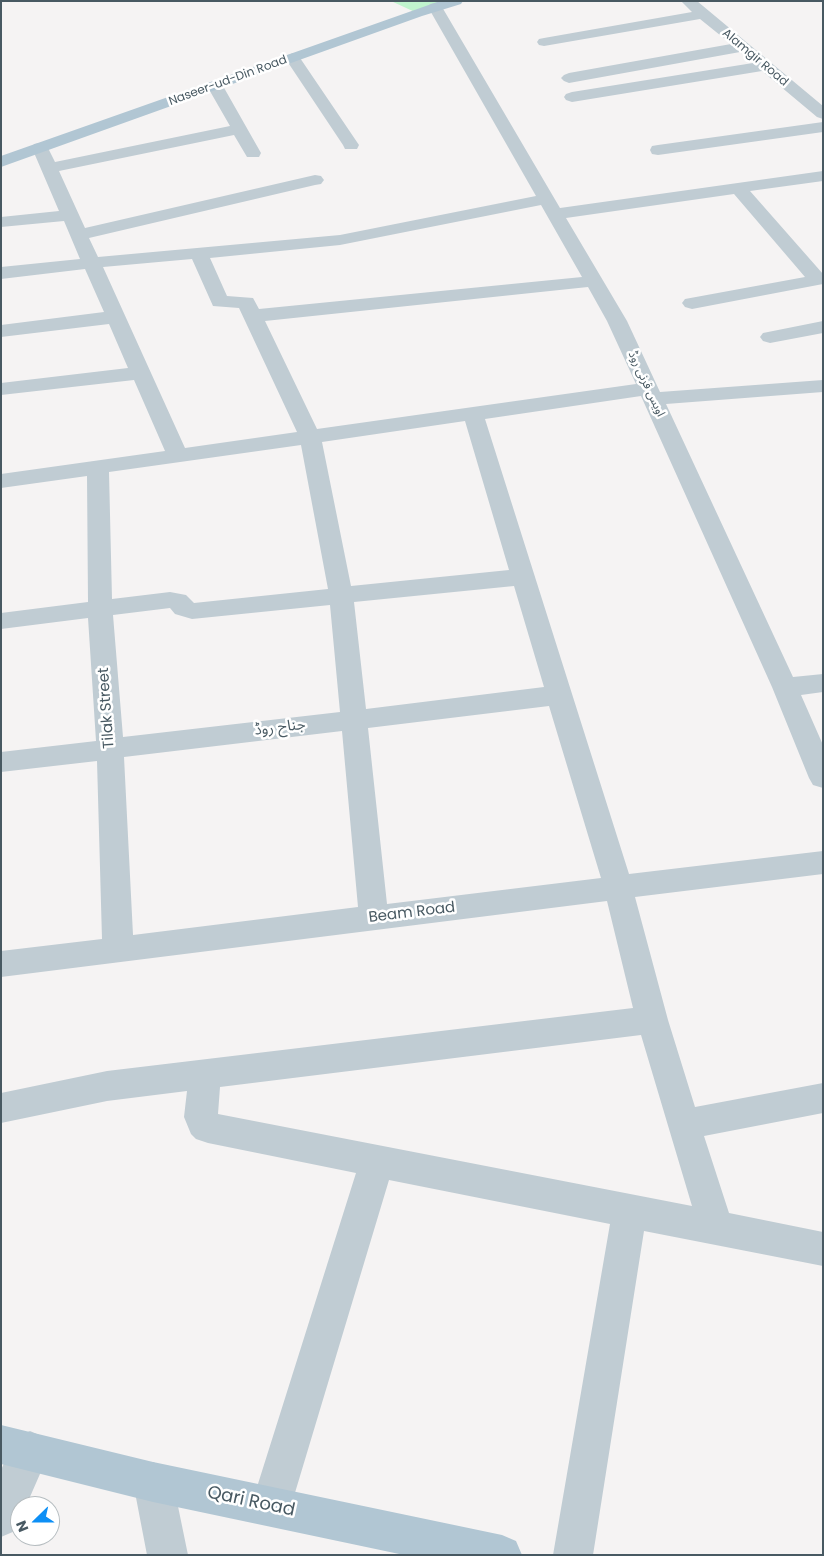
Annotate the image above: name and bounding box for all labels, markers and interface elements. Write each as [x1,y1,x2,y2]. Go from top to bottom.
street label: Alamgir Road [719,26,791,90]
street label: Naseer-ud-Din Road [167,53,289,109]
street label: اویس قرنی روڈ [625,349,667,419]
street label: Tilak Street [95,667,119,749]
street label: جناح روڈ [253,716,307,740]
street label: Beam Road [368,899,456,927]
street label: Qari Road [205,1482,297,1522]
north arrow [10,1496,60,1546]
text: N [11,1518,33,1535]

